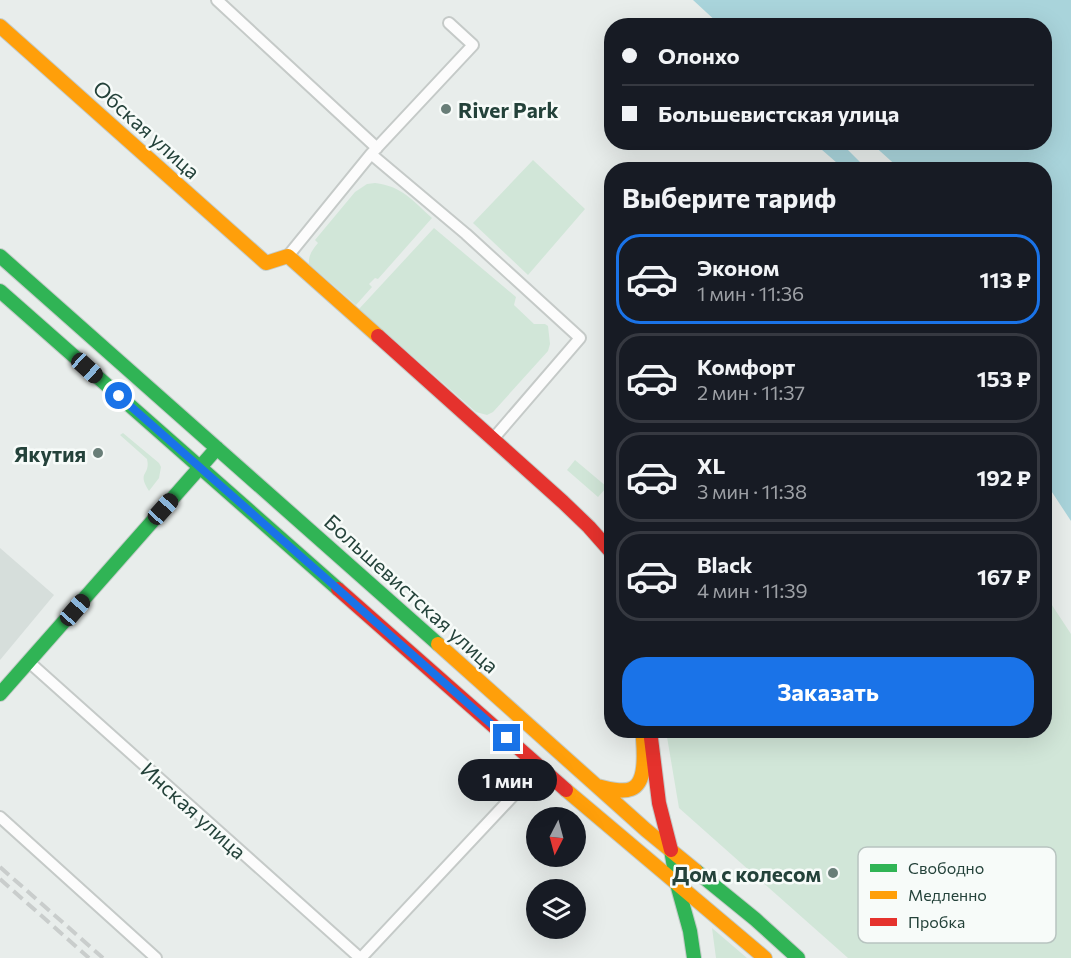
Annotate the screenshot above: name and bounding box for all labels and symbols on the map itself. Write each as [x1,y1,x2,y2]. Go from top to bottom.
street label: Обская улица [89,75,205,183]
place label: River Park [458,97,558,122]
marker: River Park [439,102,453,116]
car [68,349,106,387]
route start [105,382,132,409]
place label: Якутия [14,441,86,466]
marker: Якутия [91,446,105,460]
car [144,490,182,528]
street label: Большевистская улица [320,508,504,678]
car [56,591,94,629]
route end [493,724,520,751]
street label: Инская улица [136,756,252,864]
callout: 1 мин [458,759,556,801]
north arrow [526,807,586,867]
legend [858,847,1056,943]
text: Свободно [908,858,984,877]
place label: Дом с колесом [672,861,821,886]
marker: Дом с колесом [826,866,840,880]
text: Медленно [908,885,987,904]
text: Пробка [908,912,965,931]

